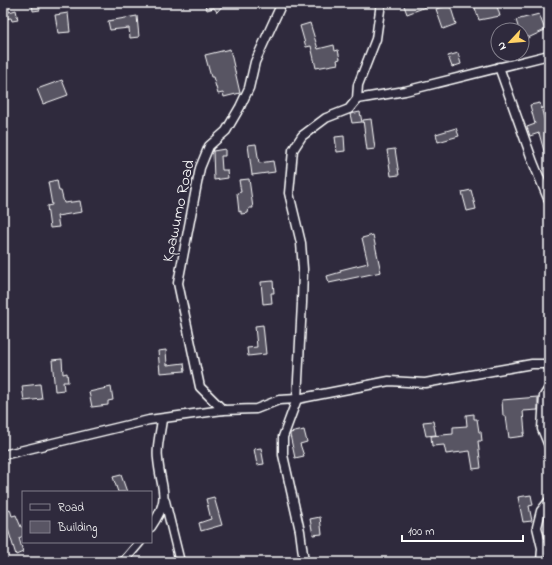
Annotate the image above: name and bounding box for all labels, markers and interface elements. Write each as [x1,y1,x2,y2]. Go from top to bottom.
north arrow [490,22,530,62]
text: N [493,39,511,53]
street label: Kpawumo Road [156,158,202,264]
legend [22,491,152,543]
text: Road [58,499,84,517]
scale bar [402,517,523,543]
text: Building [57,519,97,538]
text: 100 m [408,523,435,541]

